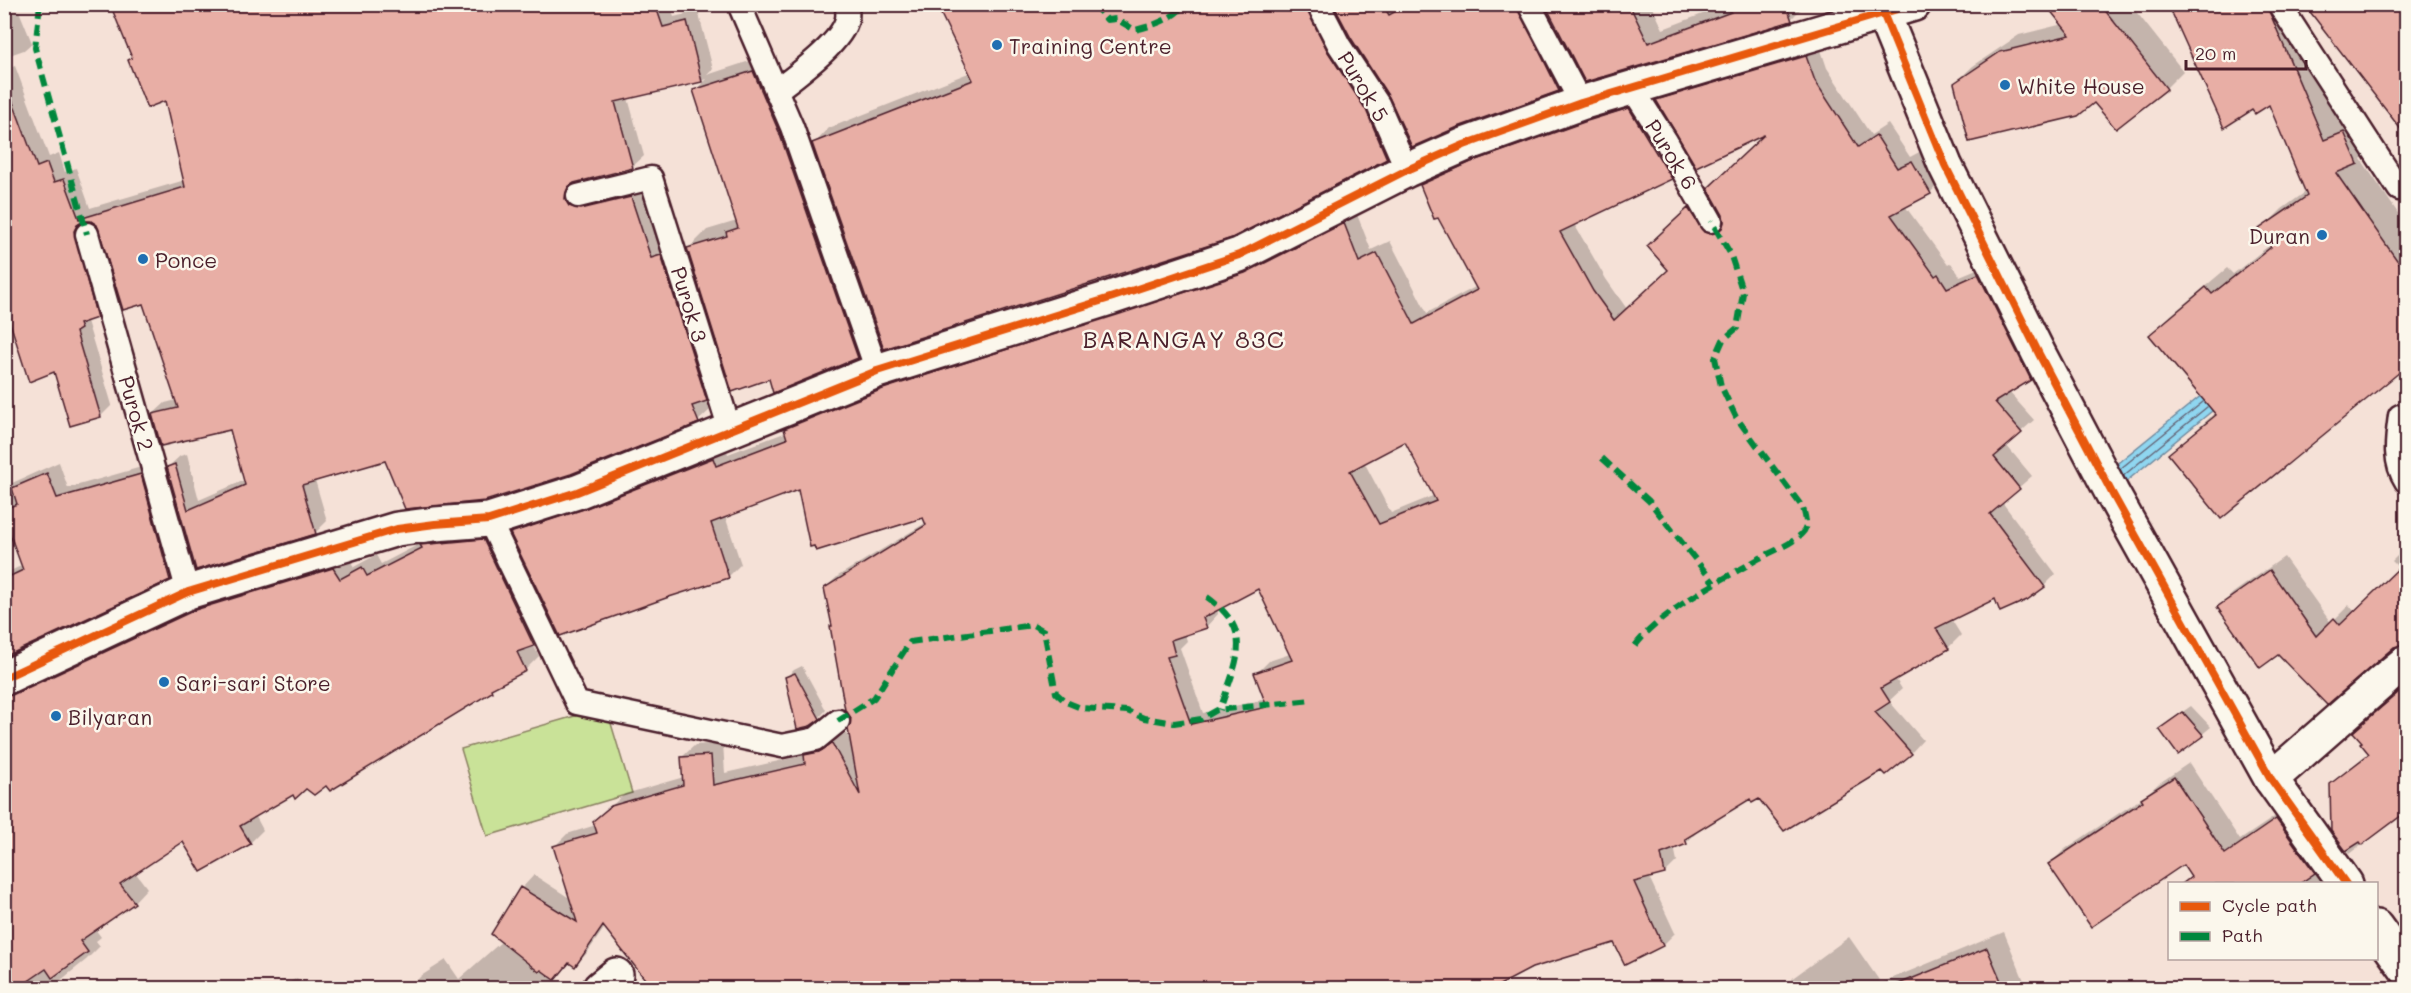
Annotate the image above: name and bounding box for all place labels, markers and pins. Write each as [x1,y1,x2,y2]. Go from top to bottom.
place label: Training Centre [1009,32,1172,59]
marker: Training Centre [990,38,1004,52]
place label: White House [2017,72,2145,99]
marker: White House [1998,78,2012,92]
place label: Duran [2249,222,2310,249]
marker: Duran [2315,228,2329,242]
place label: Ponce [155,246,217,273]
marker: Ponce [136,252,150,266]
place label: Sari-sari Store [176,669,331,696]
marker: Sari-sari Store [157,675,171,689]
place label: Bilyaran [68,703,152,730]
marker: Bilyaran [49,709,63,723]

